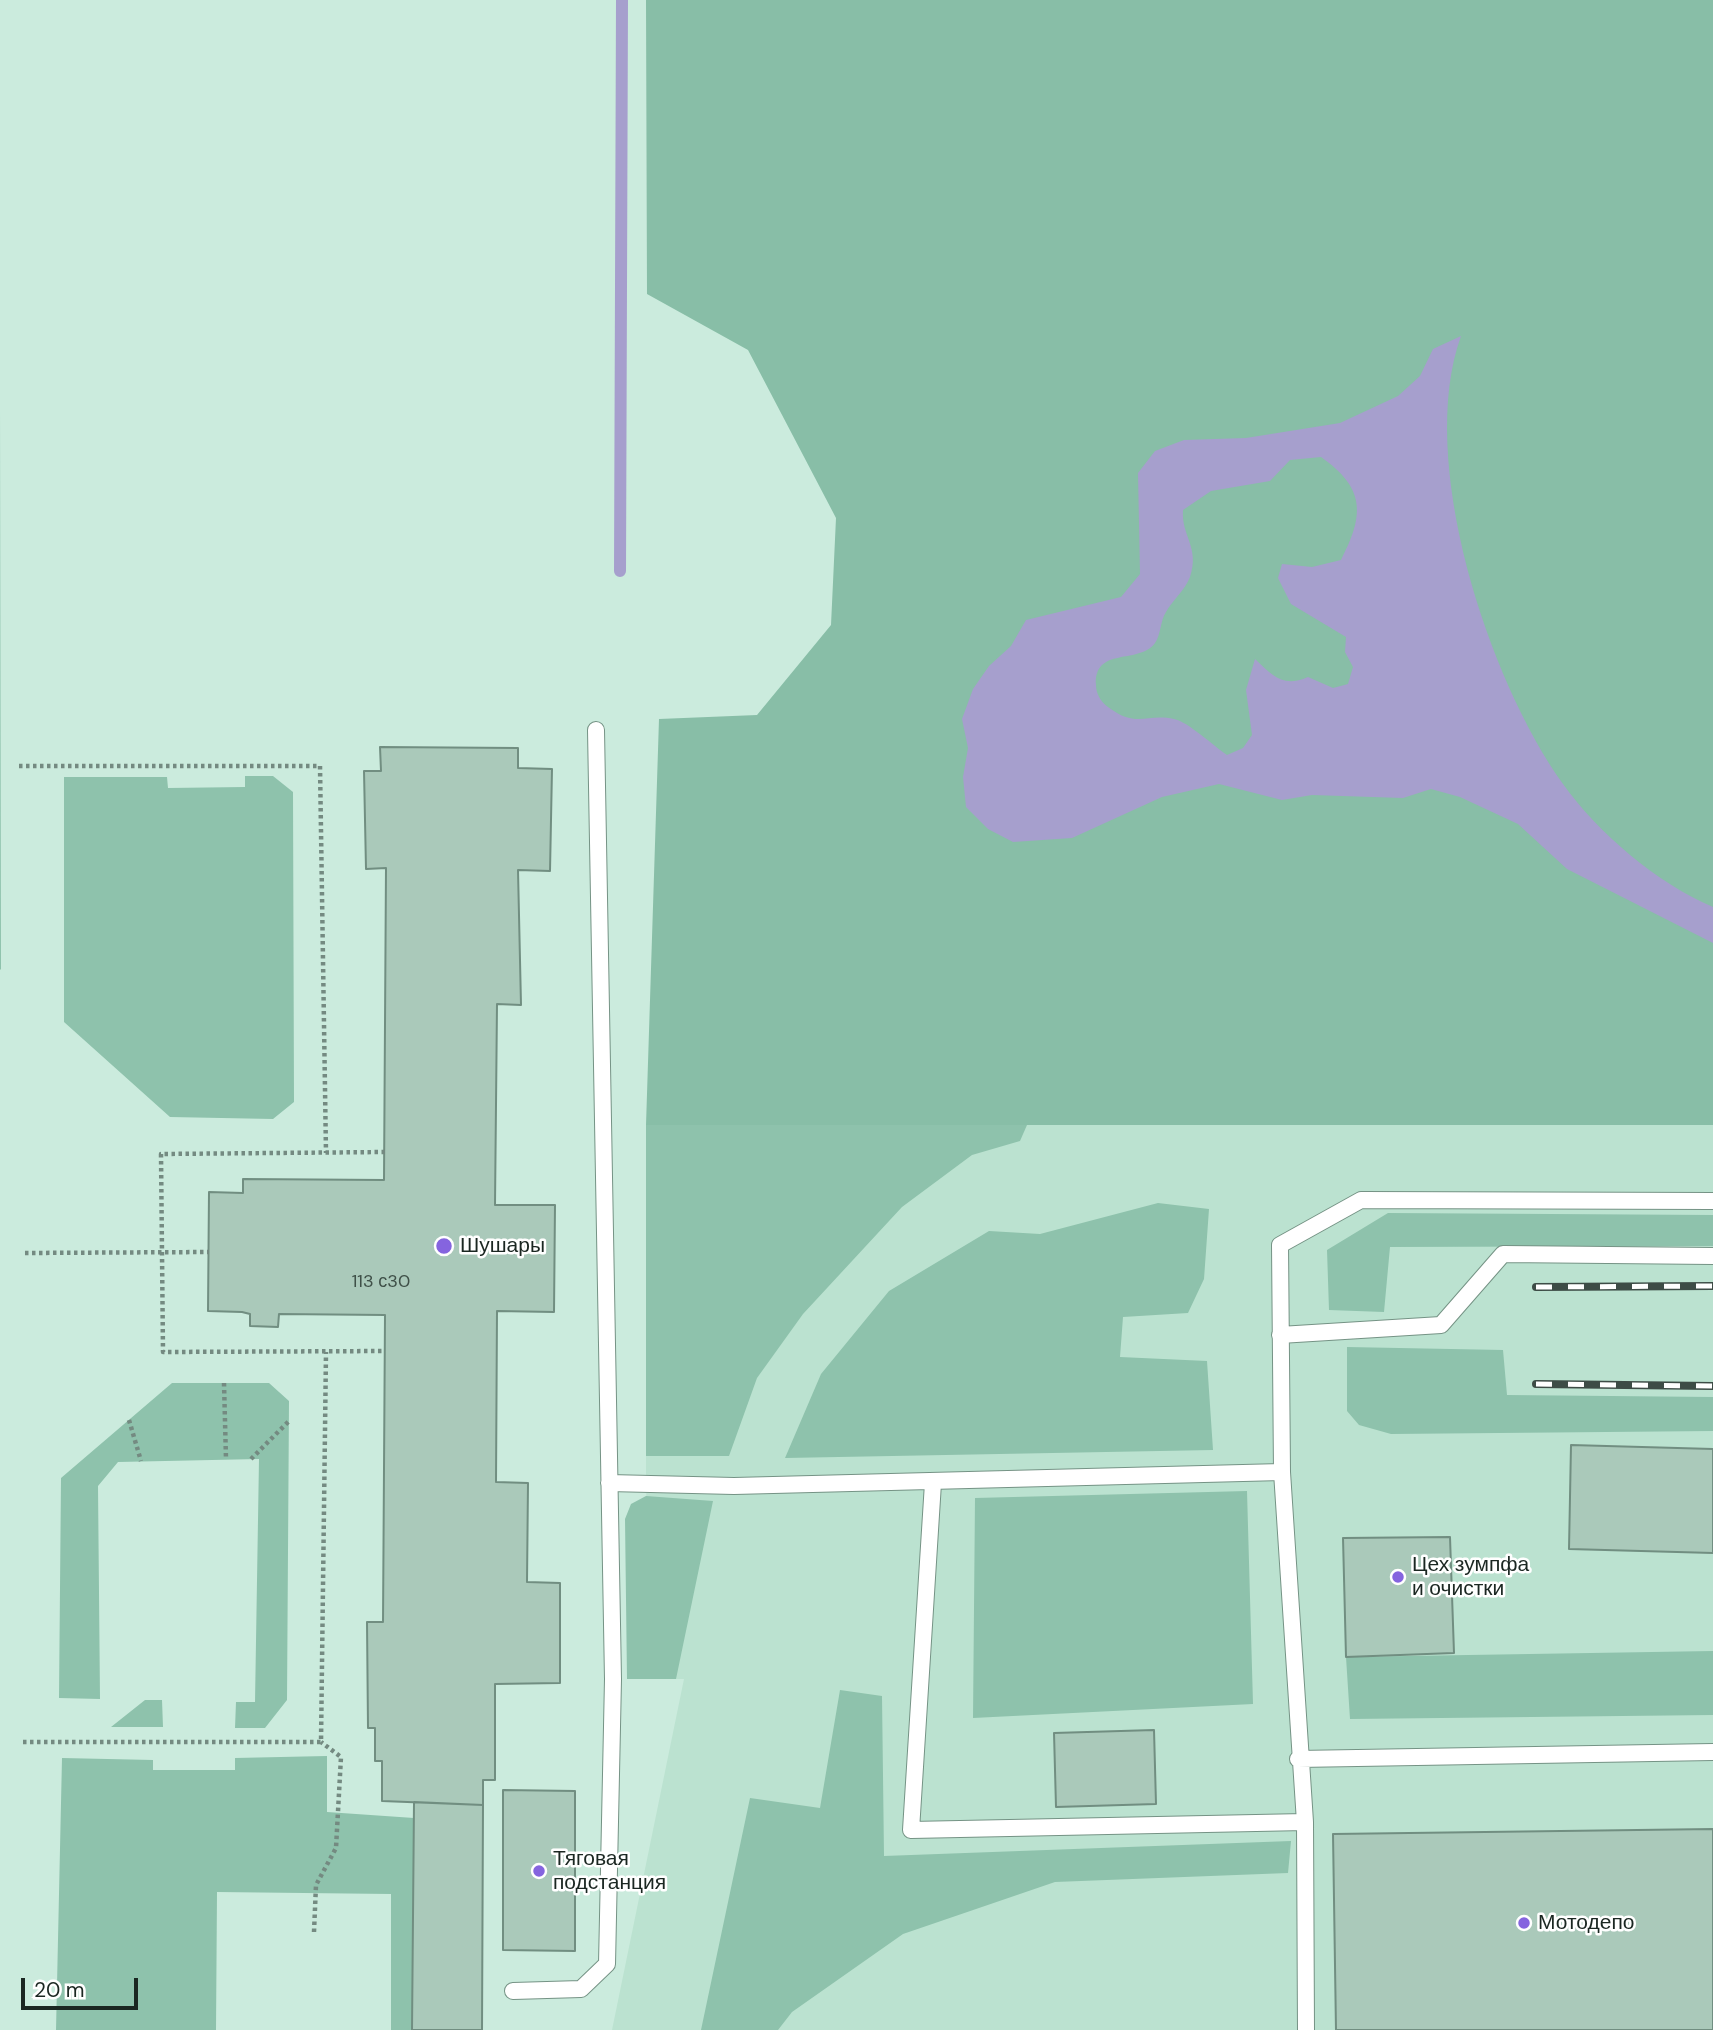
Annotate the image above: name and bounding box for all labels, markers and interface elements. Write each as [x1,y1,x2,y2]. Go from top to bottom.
place label: Шушары [460,1233,545,1259]
marker: Шушары [434,1236,454,1256]
house number: 113 с30 [352,1271,410,1293]
place label: Цех зумпфа и очистки [1412,1552,1529,1602]
marker: Цех зумпфа и очистки [1390,1569,1406,1585]
place label: Тяговая подстанция [553,1846,666,1896]
marker: Тяговая подстанция [531,1863,547,1879]
place label: Мотодепо [1538,1910,1635,1936]
marker: Мотодепо [1516,1915,1532,1931]
scale bar [24,1964,142,2008]
text: 20 m [34,1976,85,2004]

